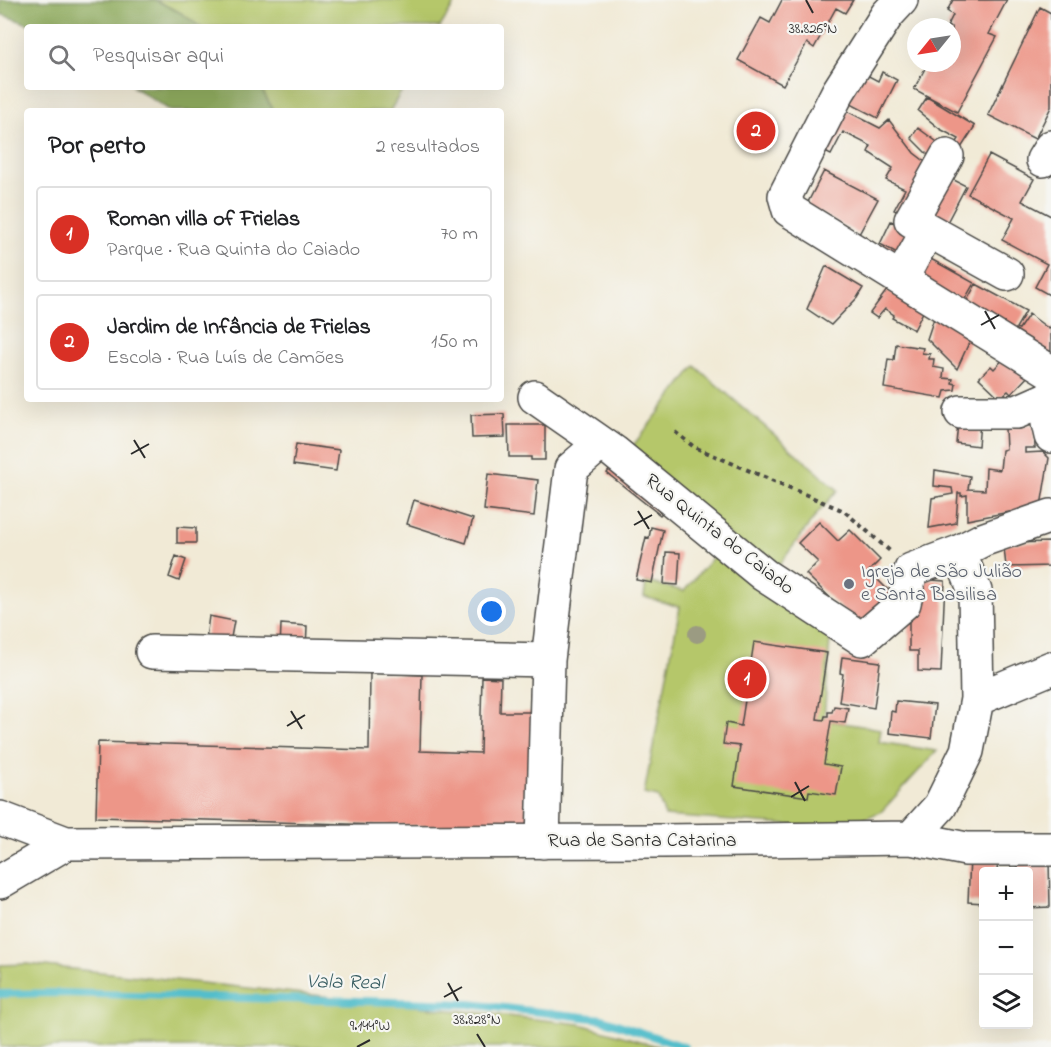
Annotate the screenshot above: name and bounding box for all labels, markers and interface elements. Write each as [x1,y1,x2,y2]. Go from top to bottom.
text: 38.826°N [789,18,837,40]
north arrow [907,18,961,72]
search box [24,24,504,90]
icon: search [45,41,78,74]
text: Pesquisar aqui [93,41,224,73]
pin: 2 [736,108,776,154]
text: Por perto [48,128,146,166]
text: 2 resultados [376,133,480,162]
text: Roman villa of Frielas [107,204,300,236]
text: 1 [66,220,73,249]
text: 70 m [441,220,478,249]
text: Parque · Rua Quinta do Caiado [107,236,360,265]
text: Jardim de Infância de Frielas [107,312,371,344]
text: 2 [65,328,74,357]
text: 150 m [431,328,478,357]
text: Escola · Rua Luís de Camões [107,344,344,373]
street label: Rua Quinta do Caiado [638,467,800,603]
place label: Igreja de São Julião e Santa Basilisa [861,558,1022,610]
marker: Igreja de São Julião e Santa Basilisa [842,577,856,591]
your location [477,597,506,626]
pin: 1 [728,656,766,702]
street label: Rua de Santa Catarina [547,827,737,856]
map controls [979,867,1033,1029]
button: + [979,867,1033,921]
button: − [979,921,1033,975]
water label: Vala Real [306,967,386,999]
button: layers [979,975,1033,1029]
text: 38.828°N [453,1009,501,1031]
text: 9.144°W [350,1015,390,1037]

